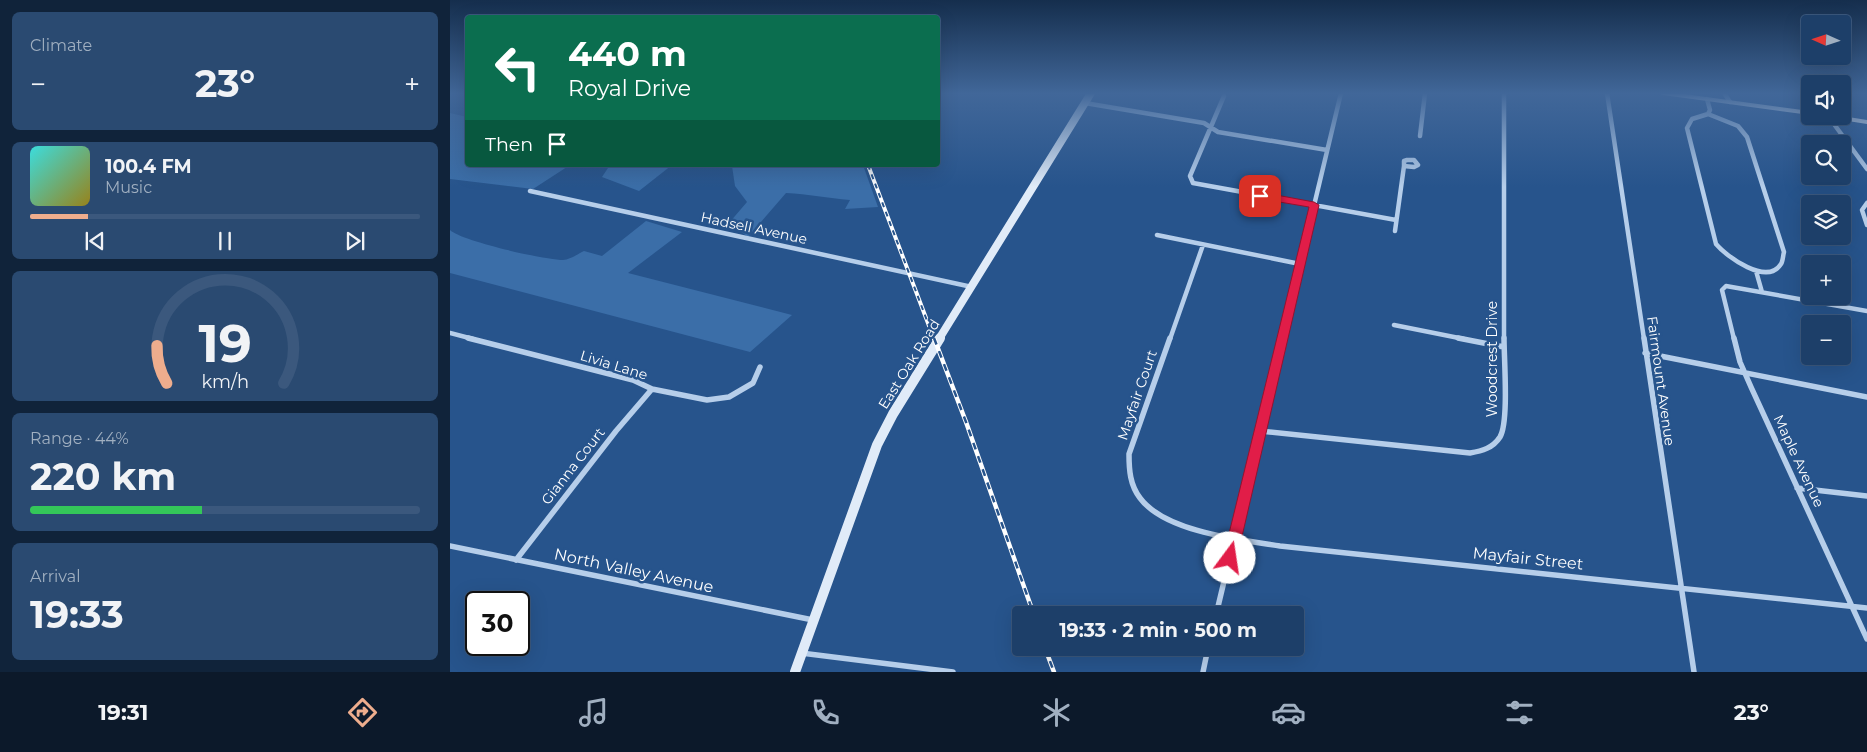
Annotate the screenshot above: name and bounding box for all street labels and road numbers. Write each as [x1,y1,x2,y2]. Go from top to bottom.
street label: Hadsell Avenue [699,208,809,248]
street label: Woodcrest Drive [1483,301,1501,417]
street label: Fairmount Avenue [1643,315,1679,447]
street label: East Oak Road [874,316,944,412]
street label: Livia Lane [578,346,650,384]
street label: Mayfair Court [1113,347,1161,442]
street label: Maple Avenue [1770,412,1828,510]
street label: Gianna Court [537,424,609,508]
street label: Mayfair Street [1472,543,1585,574]
street label: North Valley Avenue [553,544,715,597]

